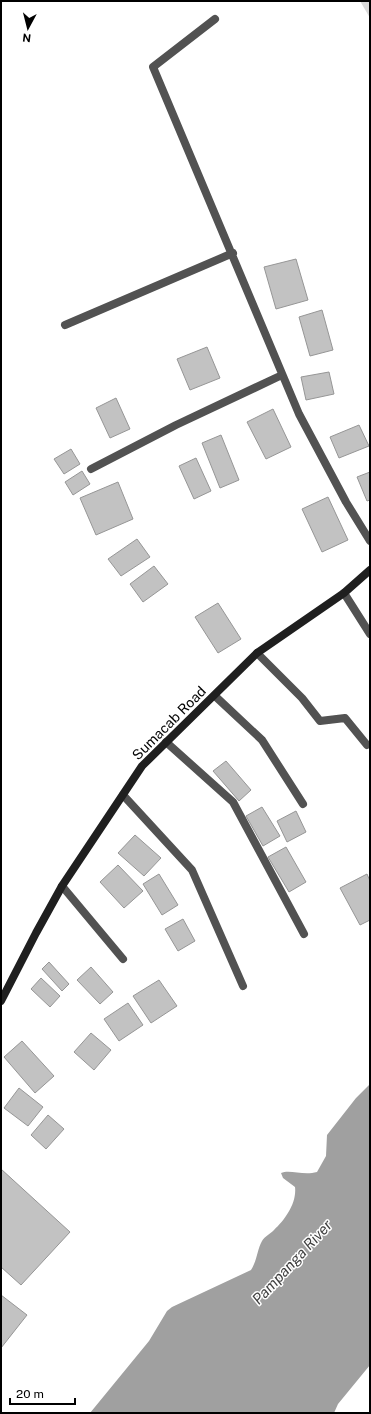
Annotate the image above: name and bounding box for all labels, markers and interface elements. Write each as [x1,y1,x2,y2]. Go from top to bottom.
north arrow [8,8,48,48]
text: N [22,31,32,44]
street label: Sumacab Road [129,683,209,763]
water label: Pampanga River [249,1216,336,1308]
scale bar [10,1380,75,1406]
text: 20 m [16,1387,44,1401]

